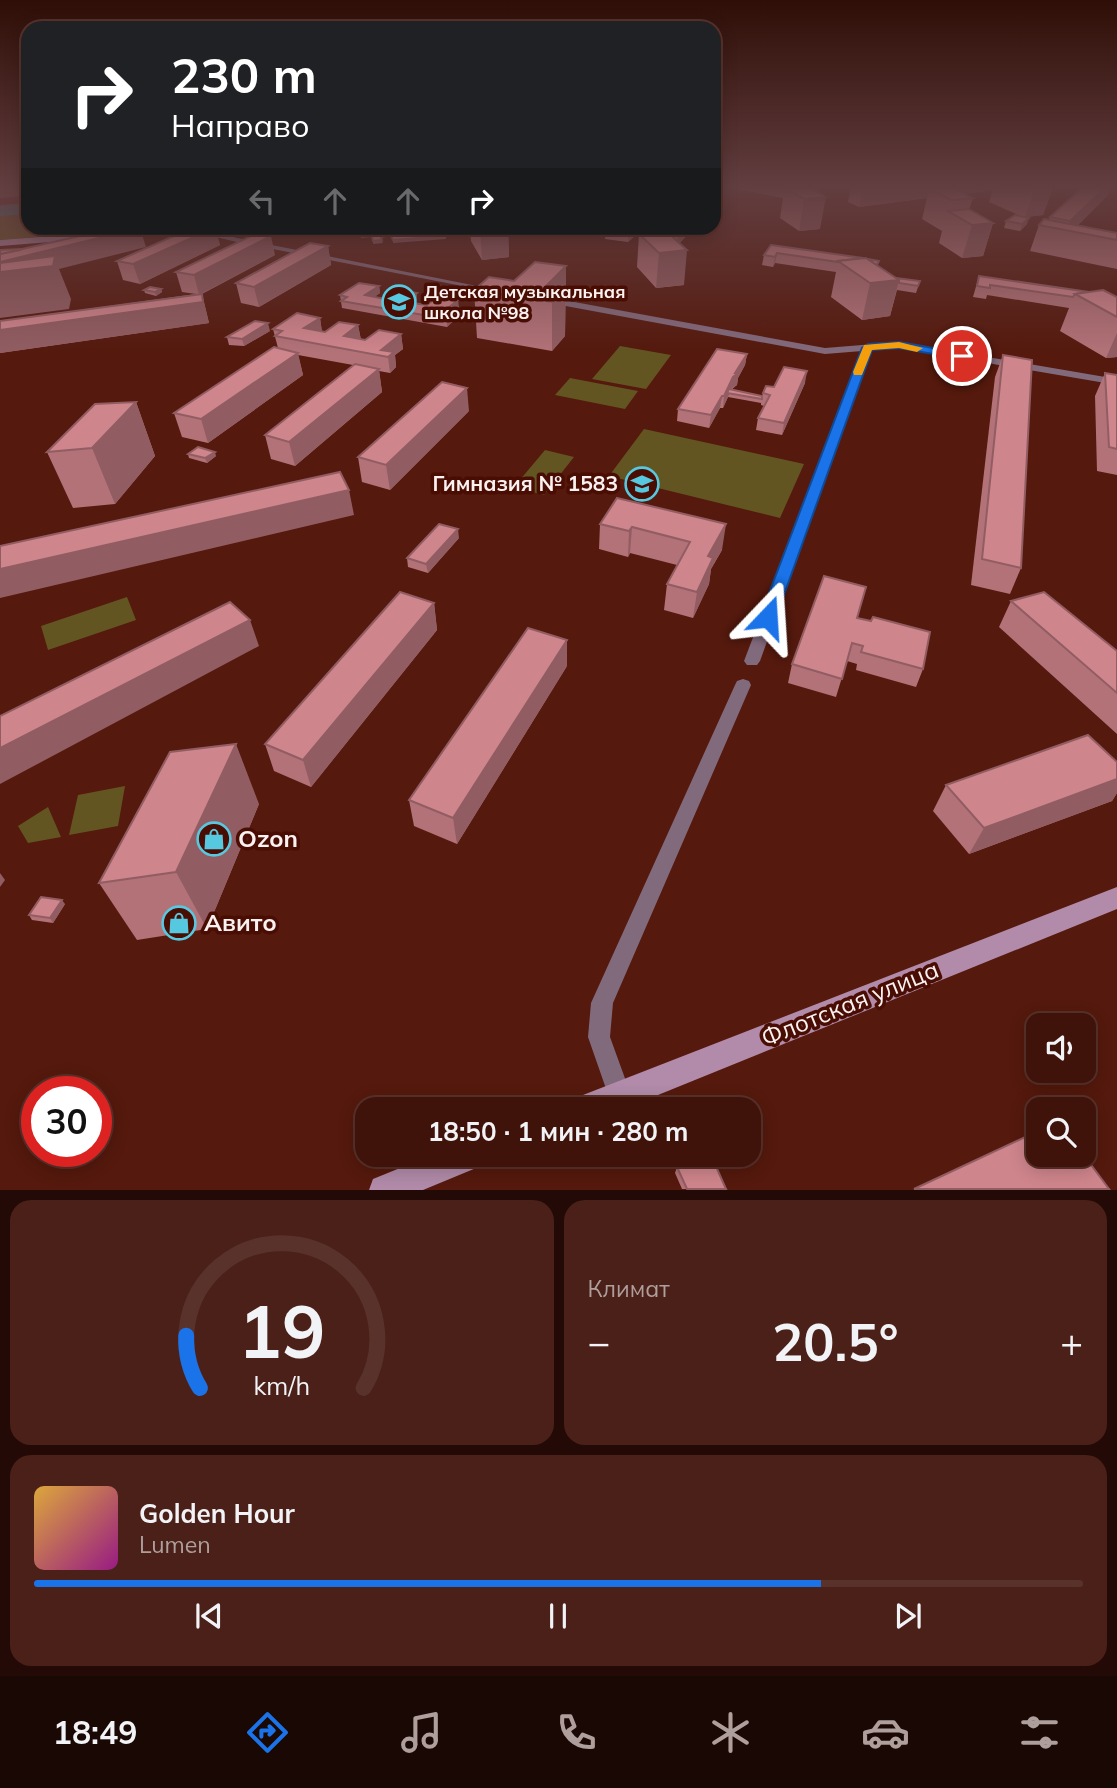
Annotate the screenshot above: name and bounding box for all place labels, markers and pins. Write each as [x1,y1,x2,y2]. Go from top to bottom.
place label: Детская музыкальная школа №98 [424,280,626,324]
school or university icon: Детская музыкальная школа №98 [380,283,418,321]
pin [932,326,992,386]
school or university icon: Гимназия № 1583 [623,465,661,503]
place label: Гимназия № 1583 [432,470,618,496]
shop icon: Ozon [195,820,233,858]
place label: Ozon [238,823,298,853]
shop icon: Авито [160,904,198,942]
place label: Авито [204,907,277,937]

